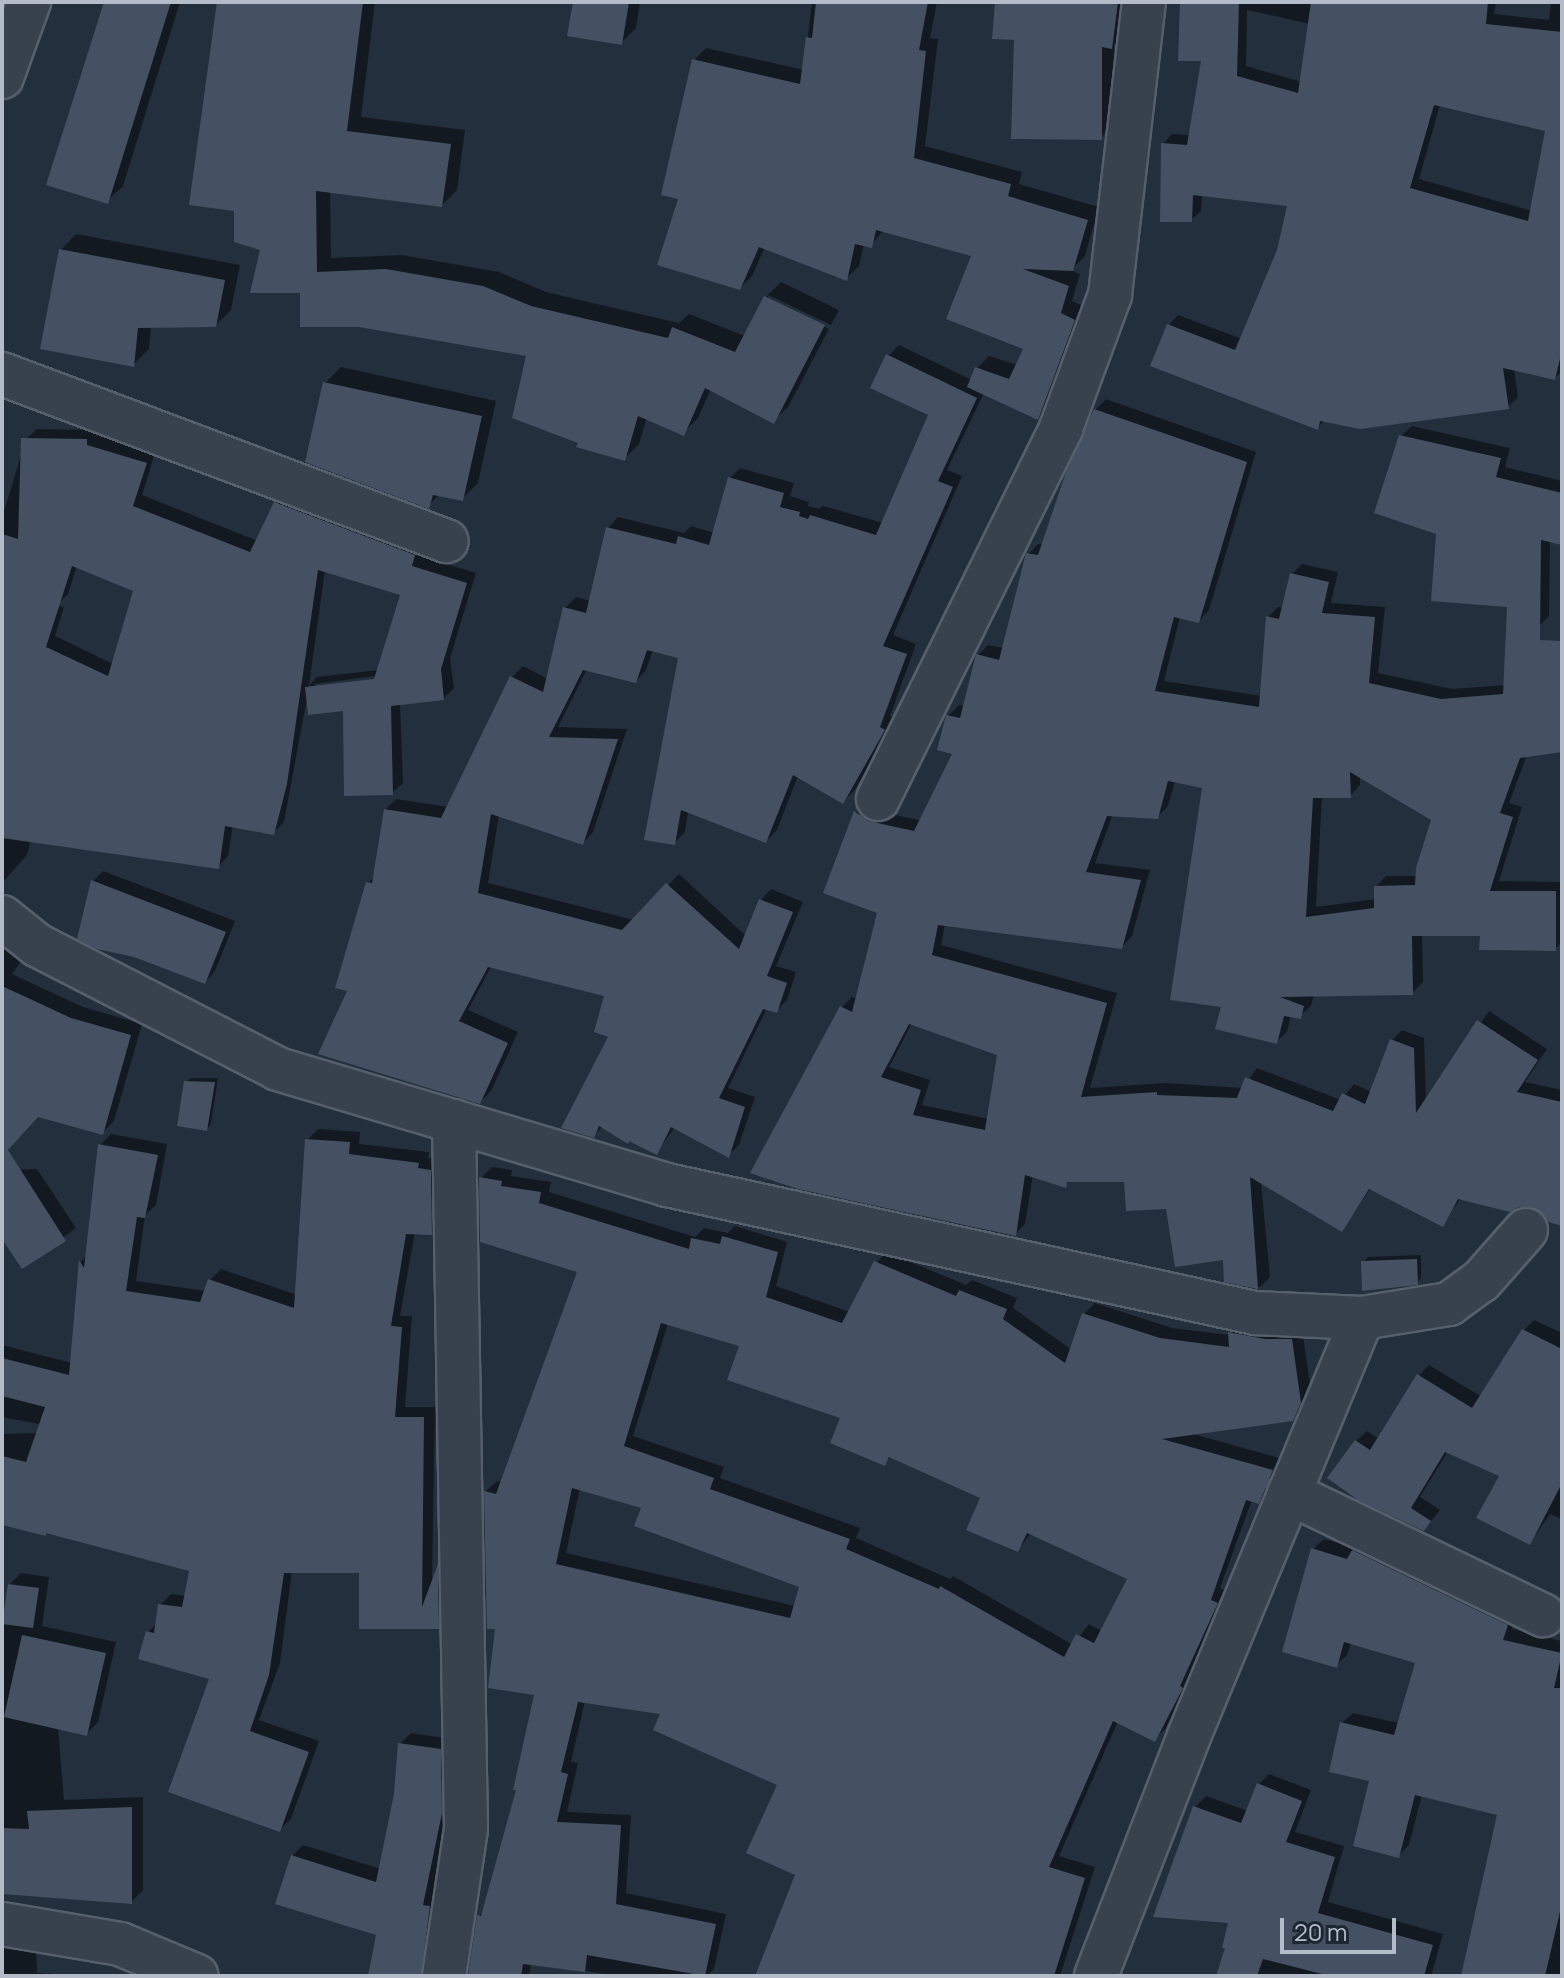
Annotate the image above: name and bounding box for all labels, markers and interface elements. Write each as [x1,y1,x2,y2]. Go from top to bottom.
scale bar [1284,1902,1400,1952]
text: 20 m [1294,1915,1347,1948]

